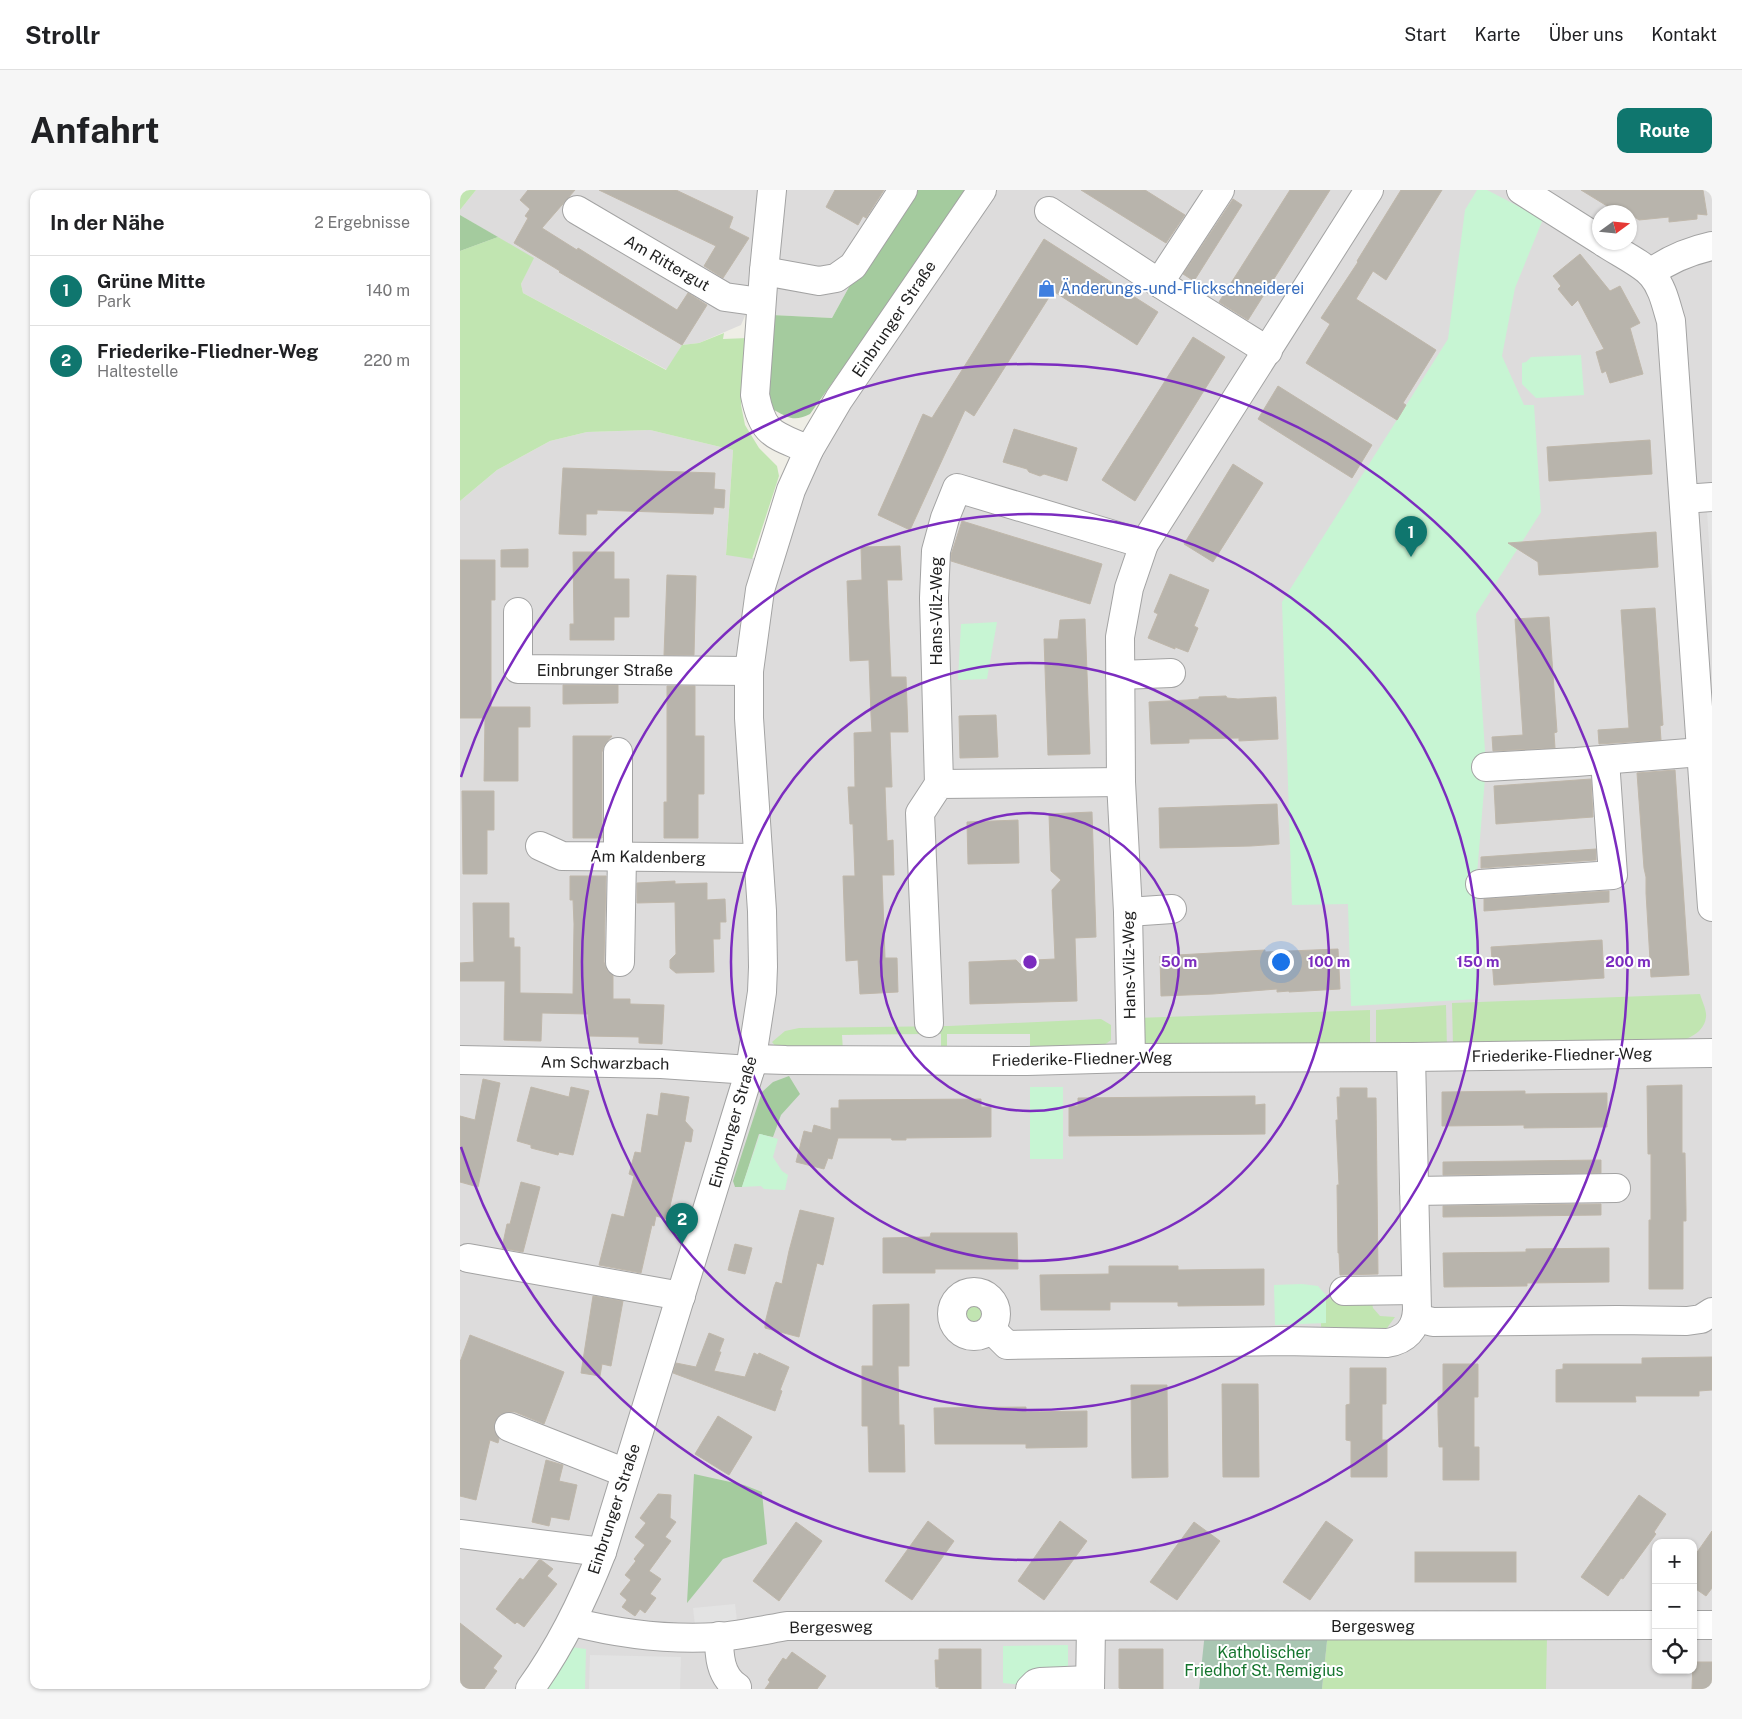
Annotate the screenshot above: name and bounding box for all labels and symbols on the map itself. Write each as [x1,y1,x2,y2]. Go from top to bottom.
north arrow [1592,205,1637,250]
street label: Am Rittergut [621,231,713,295]
street label: Einbrunger Straße [848,257,940,381]
shop icon: Änderungs-und-Flickschneiderei [1036,278,1056,298]
place label: Änderungs-und-Flickschneiderei [1060,278,1304,298]
pin: 1 [1395,516,1427,557]
street label: Hans-Vilz-Weg [927,557,946,665]
street label: Einbrunger Straße [537,661,673,680]
street label: Am Kaldenberg [590,846,706,868]
street label: Hans-Vilz-Weg [1119,910,1139,1020]
your location [1268,949,1294,975]
centre of rings [1021,953,1039,971]
text: 50 m [1161,953,1197,970]
text: 100 m [1308,953,1350,970]
text: 150 m [1456,953,1500,970]
text: 200 m [1605,953,1651,970]
street label: Friederike-Fliedner-Weg [1472,1044,1652,1066]
street label: Friederike-Fliedner-Weg [992,1048,1172,1070]
street label: Am Schwarzbach [541,1052,669,1074]
street label: Einbrunger Straße [705,1054,761,1190]
pin: 2 [666,1203,698,1244]
street label: Einbrunger Straße [584,1441,644,1577]
street label: Bergesweg [789,1617,873,1637]
street label: Bergesweg [1331,1617,1415,1636]
park label: Katholischer Friedhof St. Remigius [1184,1643,1344,1680]

